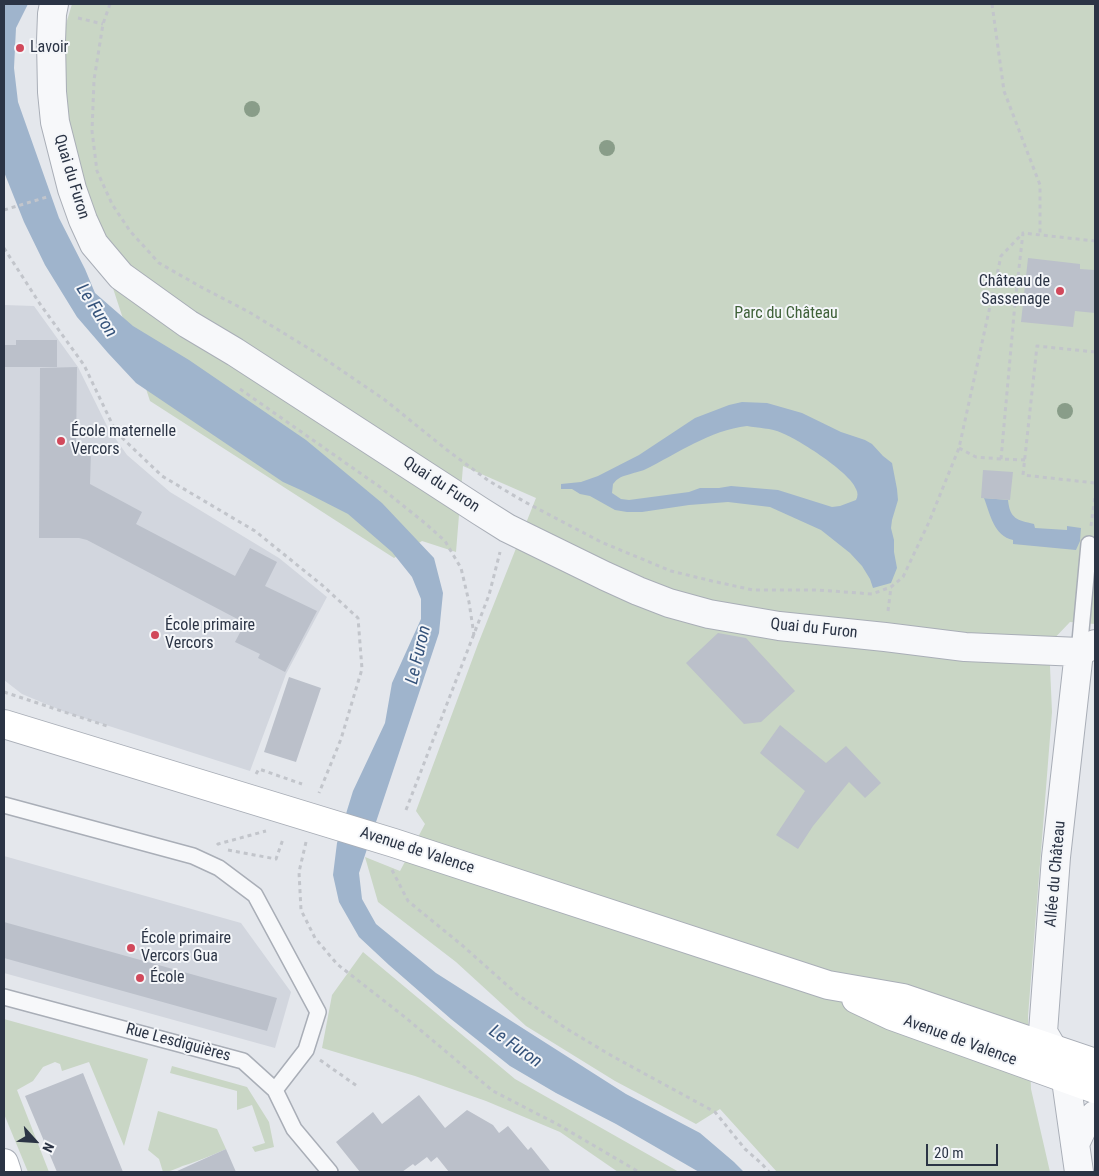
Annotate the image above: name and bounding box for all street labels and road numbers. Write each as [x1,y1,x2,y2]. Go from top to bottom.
street label: Quai du Furon [49,132,93,222]
street label: Quai du Furon [399,453,483,517]
street label: Quai du Furon [770,615,858,643]
street label: Allée du Château [1042,820,1070,928]
street label: Avenue de Valence [357,823,477,879]
street label: Avenue de Valence [901,1012,1019,1070]
street label: Rue Lesdiguières [123,1020,233,1066]

